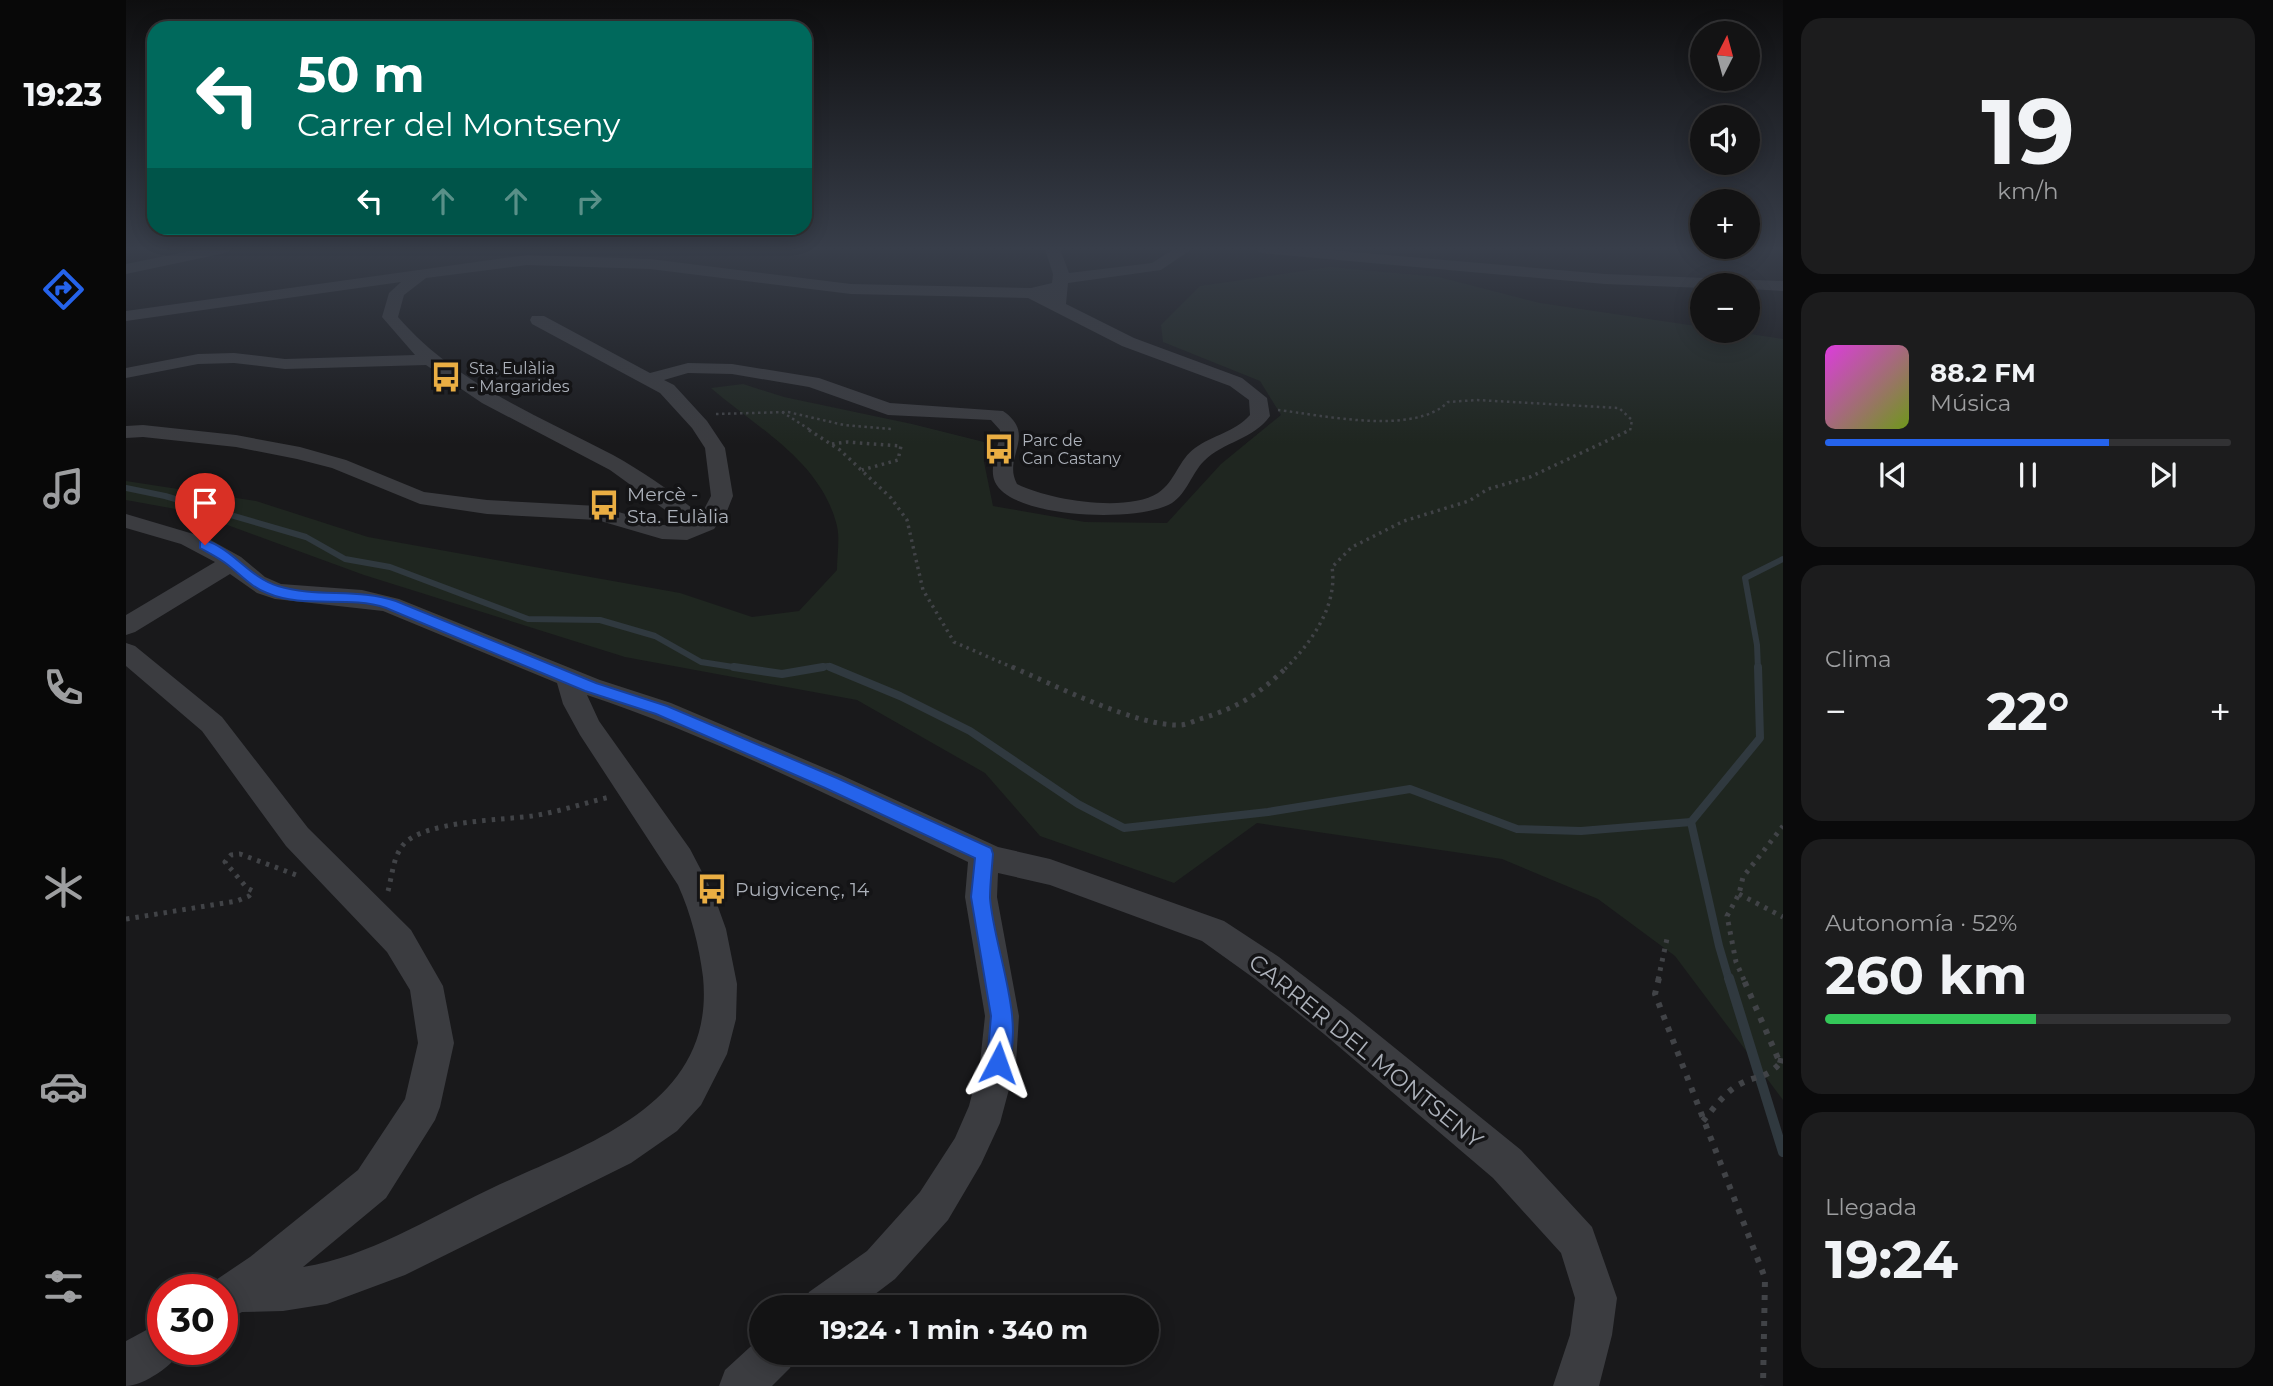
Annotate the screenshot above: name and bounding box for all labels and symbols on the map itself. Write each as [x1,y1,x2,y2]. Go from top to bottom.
north arrow [1690,21,1760,91]
place label: Sta. Eulàlia - Margarides [469,359,570,396]
bus stop icon: Sta. Eulàlia - Margarides [429,360,463,394]
place label: Parc de Can Castany [1022,431,1121,468]
bus stop icon: Parc de Can Castany [982,432,1016,466]
pin [175,473,235,545]
place label: Mercè - Sta. Eulàlia [627,483,729,528]
bus stop icon: Mercè - Sta. Eulàlia [587,488,621,522]
bus stop icon: Puigvicenç, 14 [695,872,729,906]
place label: Puigvicenç, 14 [735,878,870,901]
street label: CARRER DEL MONTSENY [1243,948,1489,1154]
position arrow [961,1026,1035,1100]
speed limit sign: 30 [147,1274,238,1365]

